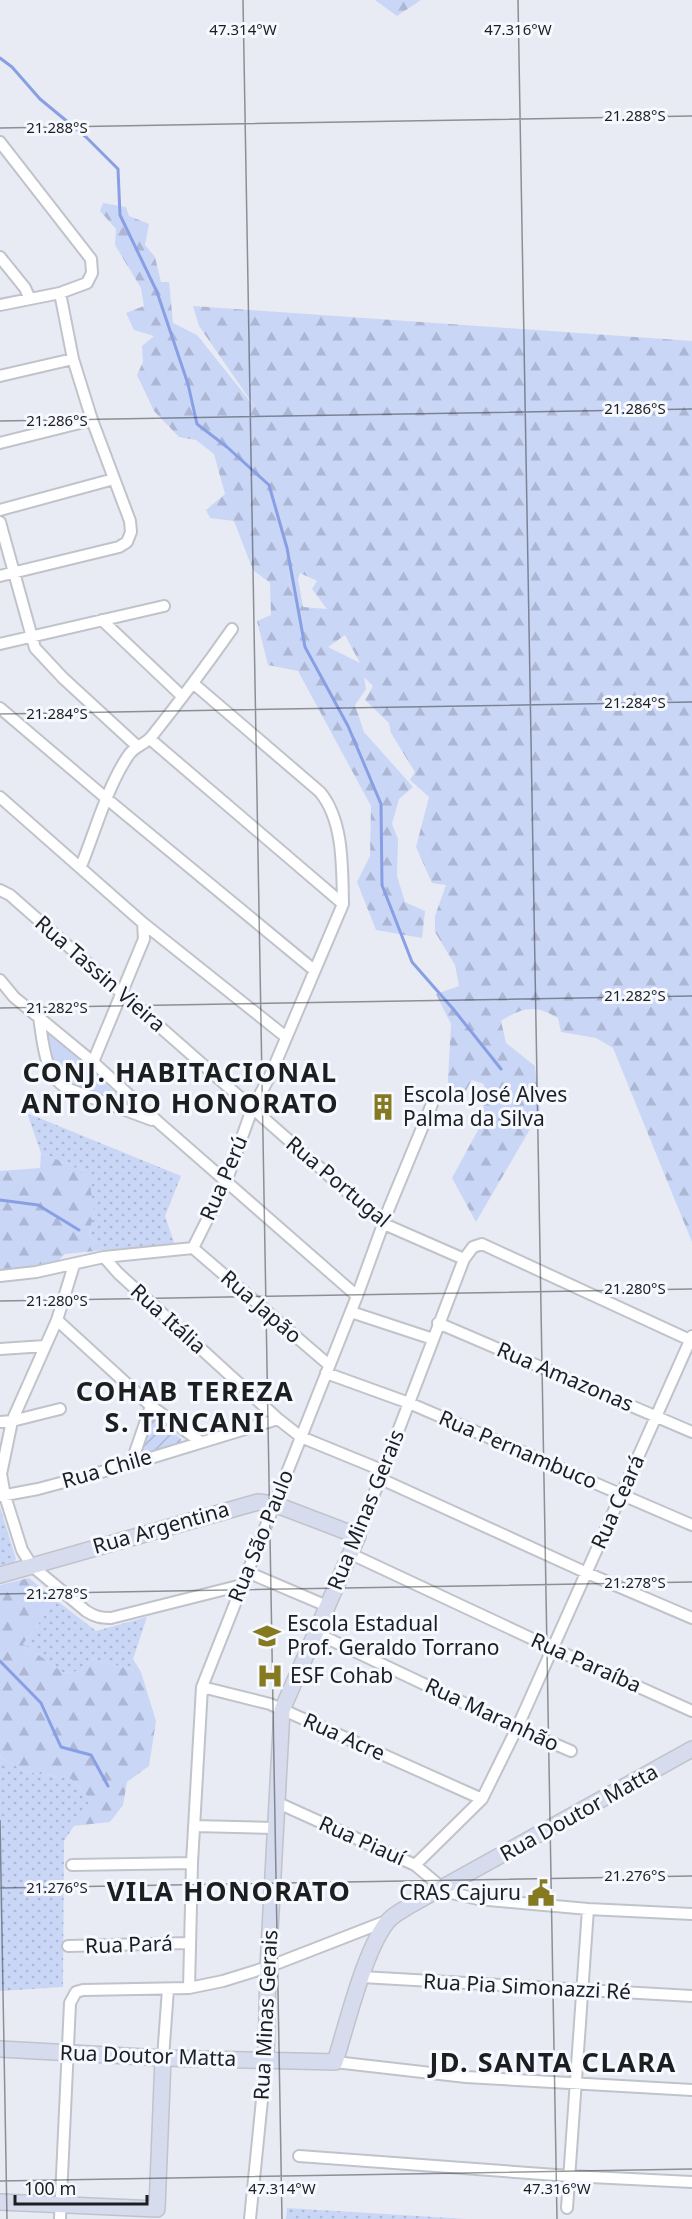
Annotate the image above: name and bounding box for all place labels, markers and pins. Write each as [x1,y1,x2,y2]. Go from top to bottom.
place label: Escola José Alves Palma da Silva [403,1080,567,1132]
building icon: Escola José Alves Palma da Silva [368,1092,398,1122]
place label: Escola Estadual Prof. Geraldo Torrano [287,1609,500,1661]
school or university icon: Escola Estadual Prof. Geraldo Torrano [252,1621,282,1651]
hospital icon: ESF Cohab [255,1661,285,1691]
place label: ESF Cohab [290,1661,393,1689]
place label: CRAS Cajuru [399,1878,521,1906]
public building icon: CRAS Cajuru [526,1878,556,1908]

